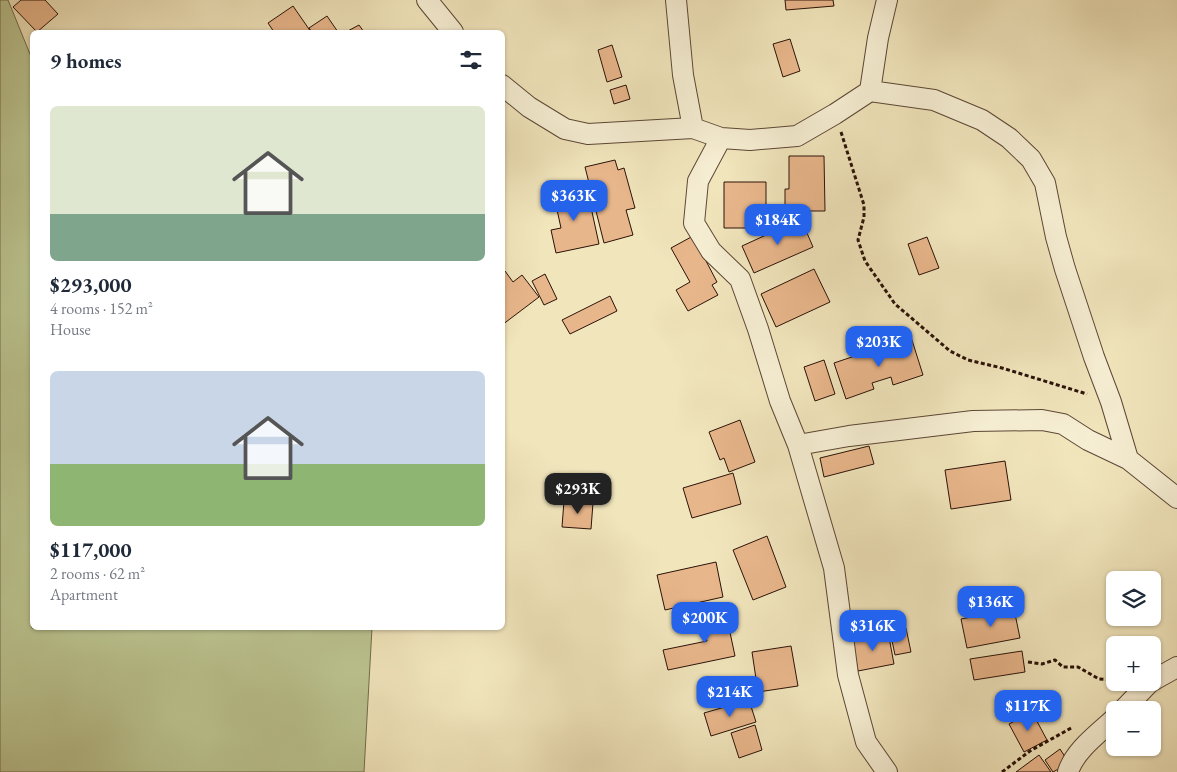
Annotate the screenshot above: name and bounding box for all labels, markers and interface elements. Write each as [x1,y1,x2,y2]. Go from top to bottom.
icon: filters [457,46,485,74]
text: 9 homes [50,47,122,74]
icon: home [223,138,313,228]
pin: $363K [539,180,609,222]
text: $363K [552,185,596,206]
pin: $184K [743,204,813,246]
text: $184K [756,209,800,230]
text: $293,000 [50,271,132,298]
text: 4 rooms · 152 m² [50,298,153,319]
text: House [50,319,91,340]
pin: $203K [844,326,914,368]
text: $203K [857,331,901,352]
icon: home [223,403,313,493]
pin: $293K [543,472,613,515]
text: $293K [556,478,600,499]
text: $117,000 [50,536,132,563]
text: 2 rooms · 62 m² [50,563,145,584]
map controls [1106,571,1161,756]
button: layers [1106,571,1161,626]
text: Apartment [50,584,118,605]
pin: $136K [956,586,1026,628]
text: $136K [969,591,1013,612]
pin: $200K [670,602,740,644]
text: $200K [683,607,727,628]
pin: $316K [838,610,908,652]
text: $316K [851,615,895,636]
button: + [1106,636,1161,691]
pin: $214K [695,676,765,718]
text: $214K [708,681,752,702]
pin: $117K [993,690,1063,732]
text: $117K [1006,695,1050,716]
button: − [1106,701,1161,756]

